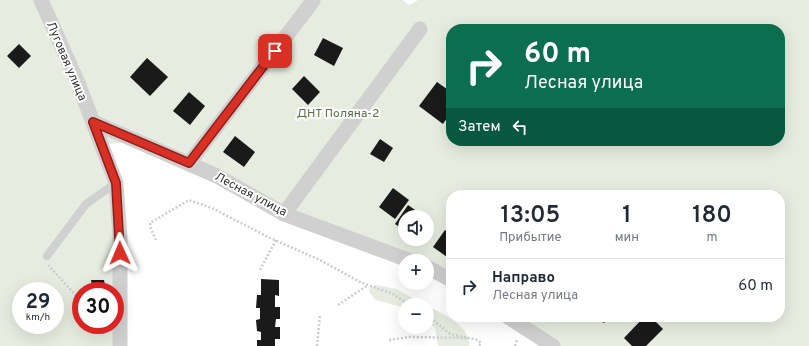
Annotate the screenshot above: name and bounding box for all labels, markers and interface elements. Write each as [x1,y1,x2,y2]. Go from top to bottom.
street label: Луговая улица [42,19,90,104]
pin [258,34,292,68]
text: 60 m [524,37,591,73]
icon: arrive [264,40,286,62]
icon: right [458,40,510,92]
text: Лесная улица [524,72,643,95]
park label: ДНТ Поляна-2 [297,106,379,122]
icon: left [509,116,531,138]
text: Затем [458,118,501,137]
street label: Лесная улица [212,169,289,221]
text: 13:05 [500,201,560,231]
text: 1 [622,201,632,231]
text: 180 [692,201,732,231]
map controls [398,210,434,334]
button: sound [398,210,434,246]
text: Прибытие [499,230,562,246]
text: мин [615,230,639,246]
text: m [706,230,717,246]
position arrow [99,232,141,274]
button: + [398,254,434,290]
text: Направо [492,269,555,288]
icon: right [458,276,480,298]
text: 60 m [738,277,773,296]
speed limit sign: 30 [72,282,124,334]
text: Лесная улица [492,288,578,304]
text: 29 [26,290,50,316]
button: − [398,298,434,334]
text: km/h [26,311,50,324]

